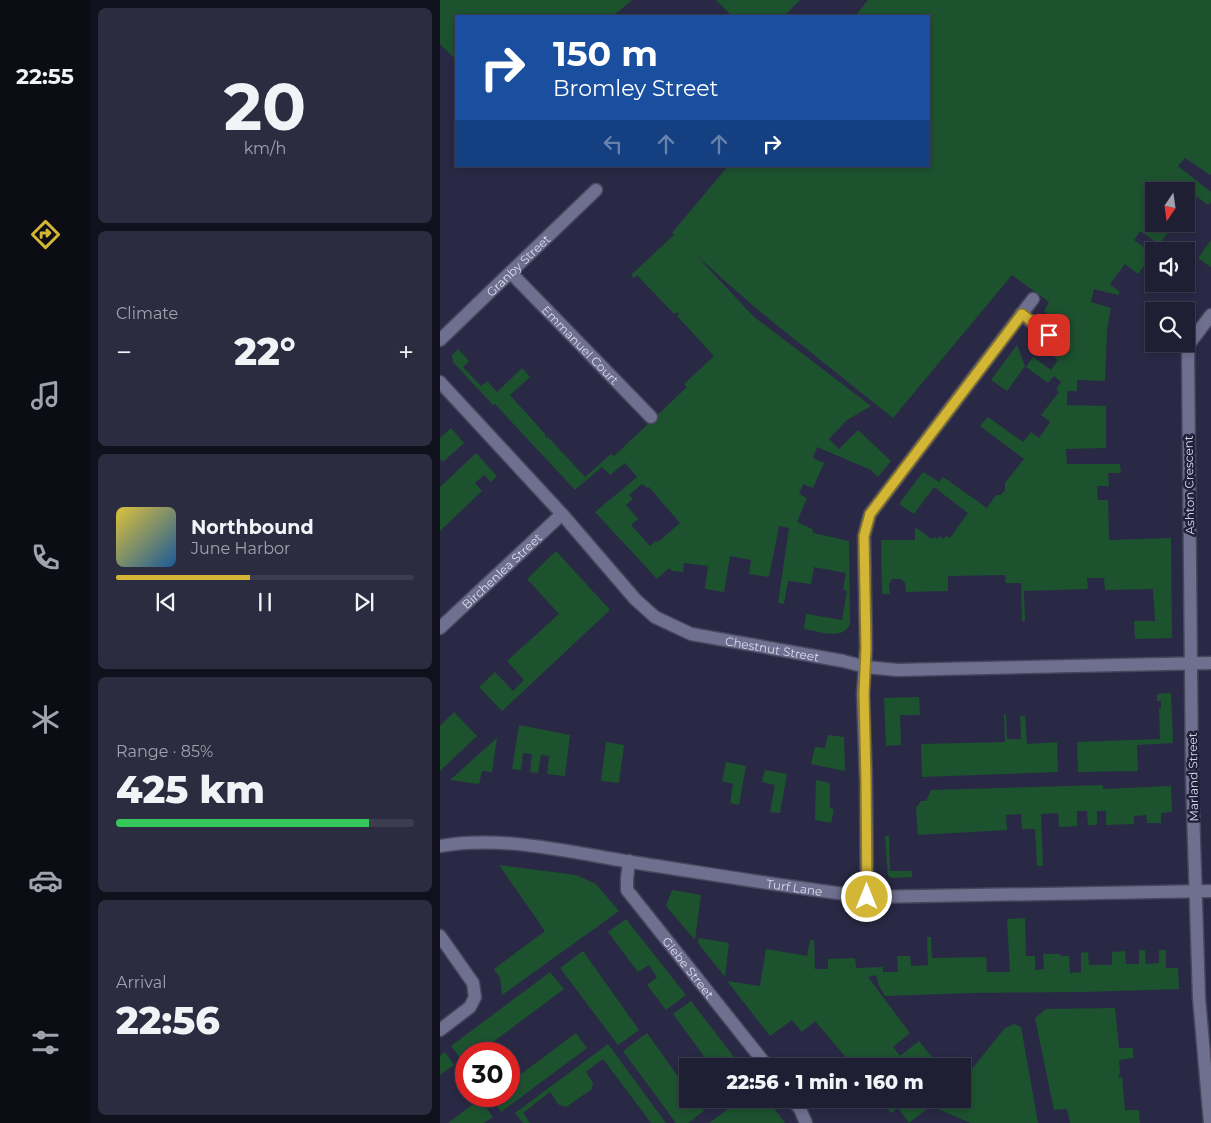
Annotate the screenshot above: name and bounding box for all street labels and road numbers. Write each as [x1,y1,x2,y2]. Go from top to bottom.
street label: Granby Street [483,231,553,299]
street label: Emmanuel Court [539,302,622,387]
street label: Ashton Crescent [1181,435,1197,535]
street label: Birchenlea Street [458,530,545,612]
street label: Chestnut Street [724,633,821,664]
street label: Marland Street [1185,732,1201,822]
street label: Turf Lane [765,875,823,898]
street label: Glebe Street [659,934,718,1001]

